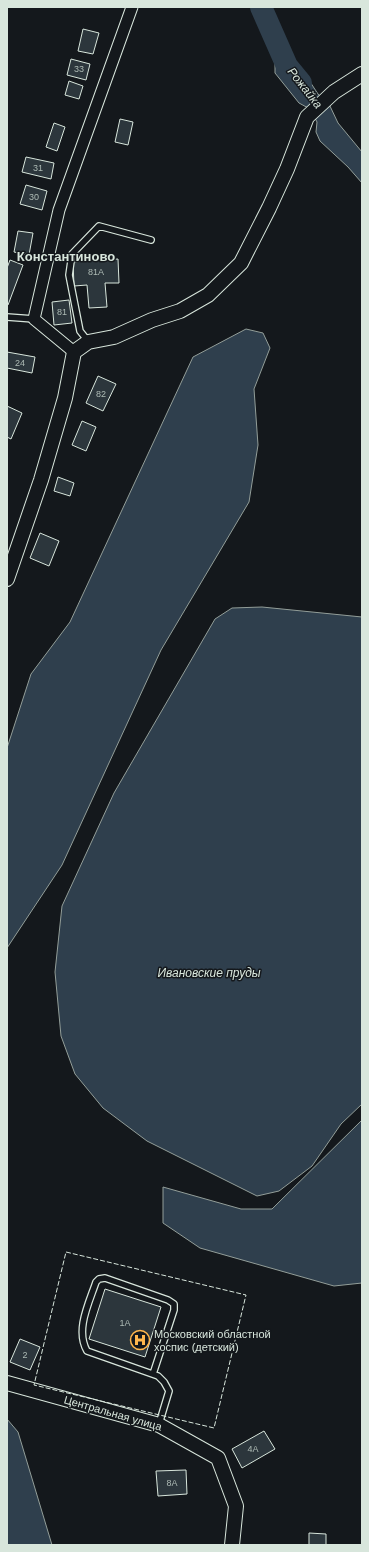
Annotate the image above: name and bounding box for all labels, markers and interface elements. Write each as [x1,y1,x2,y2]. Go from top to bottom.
house number: 33 [74,64,84,74]
water label: Рожайка [285,65,326,112]
house number: 31 [33,163,43,173]
house number: 30 [29,192,39,202]
district label: Константиново [17,249,115,264]
house number: 81А [88,267,104,277]
house number: 81 [57,307,67,317]
house number: 24 [15,358,25,368]
house number: 82 [96,389,106,399]
water label: Ивановские пруды [157,966,261,980]
house number: 1А [119,1318,131,1328]
place label: Московский областной хоспис (детский) [154,1328,271,1353]
hospital icon: Московский областной хоспис (детский) [129,1329,151,1351]
house number: 2 [22,1350,28,1360]
street label: Центральная улица [63,1393,164,1433]
house number: 4А [247,1444,259,1454]
house number: 8А [166,1478,178,1488]

